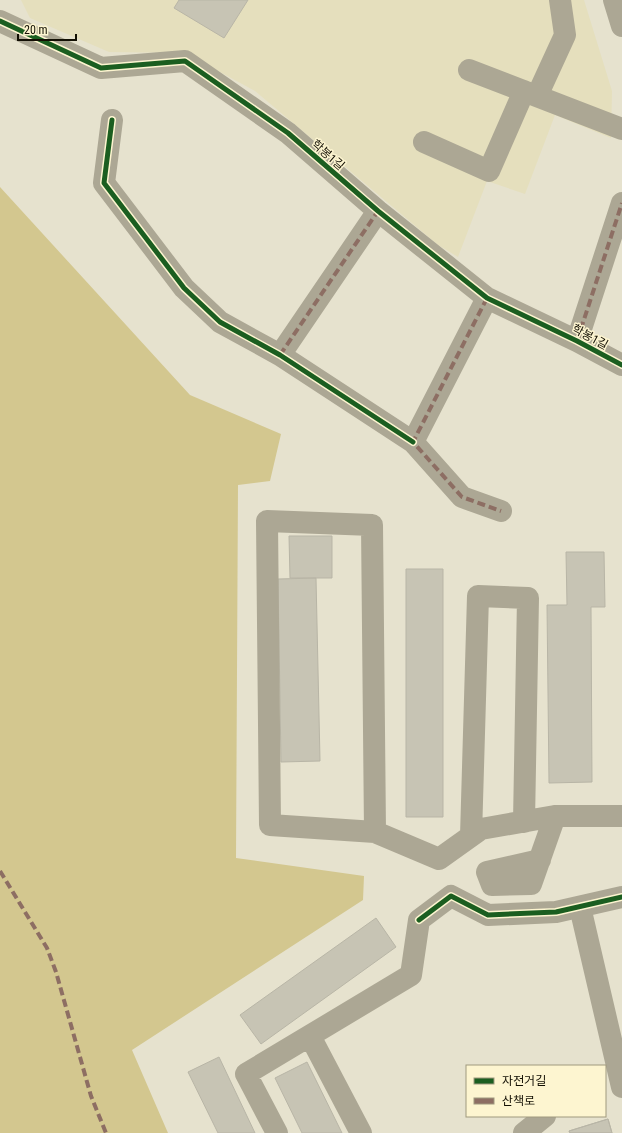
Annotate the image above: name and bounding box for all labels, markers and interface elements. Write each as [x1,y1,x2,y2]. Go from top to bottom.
scale bar [18,16,76,42]
text: 20 m [24,23,48,37]
street label: 학봉1길 [309,137,347,173]
street label: 학봉1길 [569,322,611,352]
legend [466,1065,606,1117]
text: 자전거길 [502,1074,546,1088]
text: 산책로 [502,1094,535,1108]

